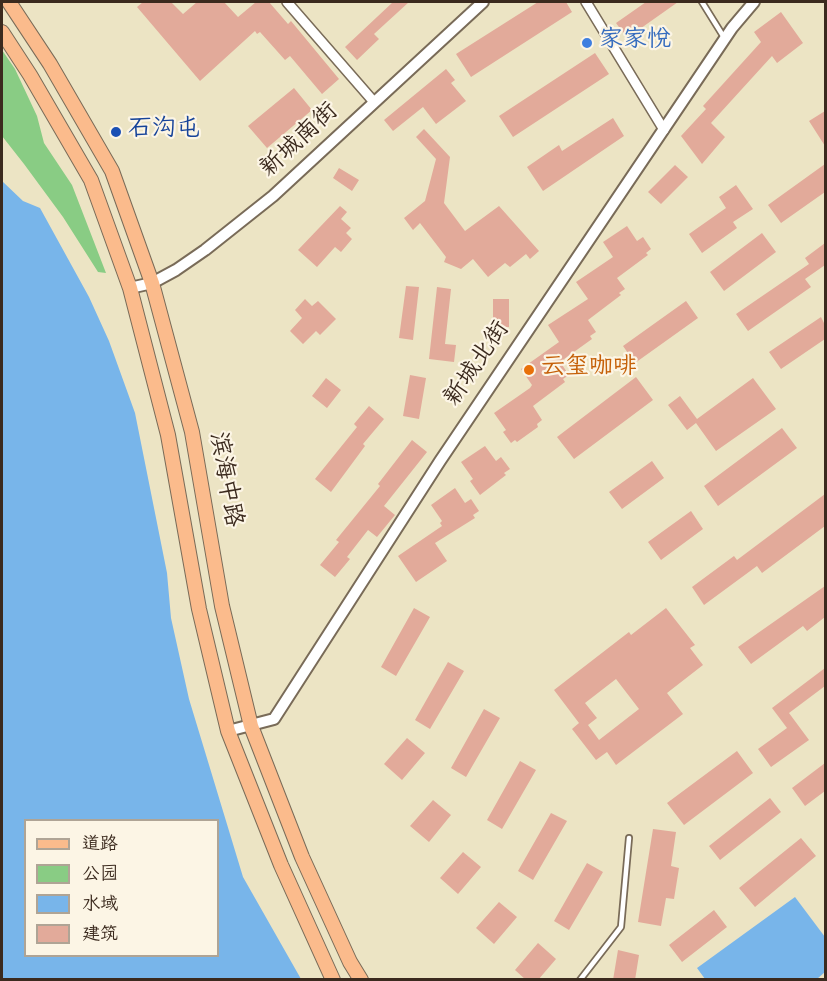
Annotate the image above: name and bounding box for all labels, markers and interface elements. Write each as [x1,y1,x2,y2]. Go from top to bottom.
place label: 家家悦 [599,29,671,57]
marker: 家家悦 [580,36,594,50]
street label: 新城南街 [256,99,346,185]
place label: 石沟屯 [128,118,200,146]
marker: 石沟屯 [109,125,123,139]
street label: 新城北街 [440,317,518,413]
place label: 云玺咖啡 [541,356,637,384]
marker: 云玺咖啡 [522,363,536,377]
street label: 滨海中路 [200,430,246,530]
legend [24,819,219,957]
text: 道路 [82,833,118,858]
text: 公园 [82,863,118,888]
text: 水域 [82,893,118,918]
text: 建筑 [82,923,118,948]

